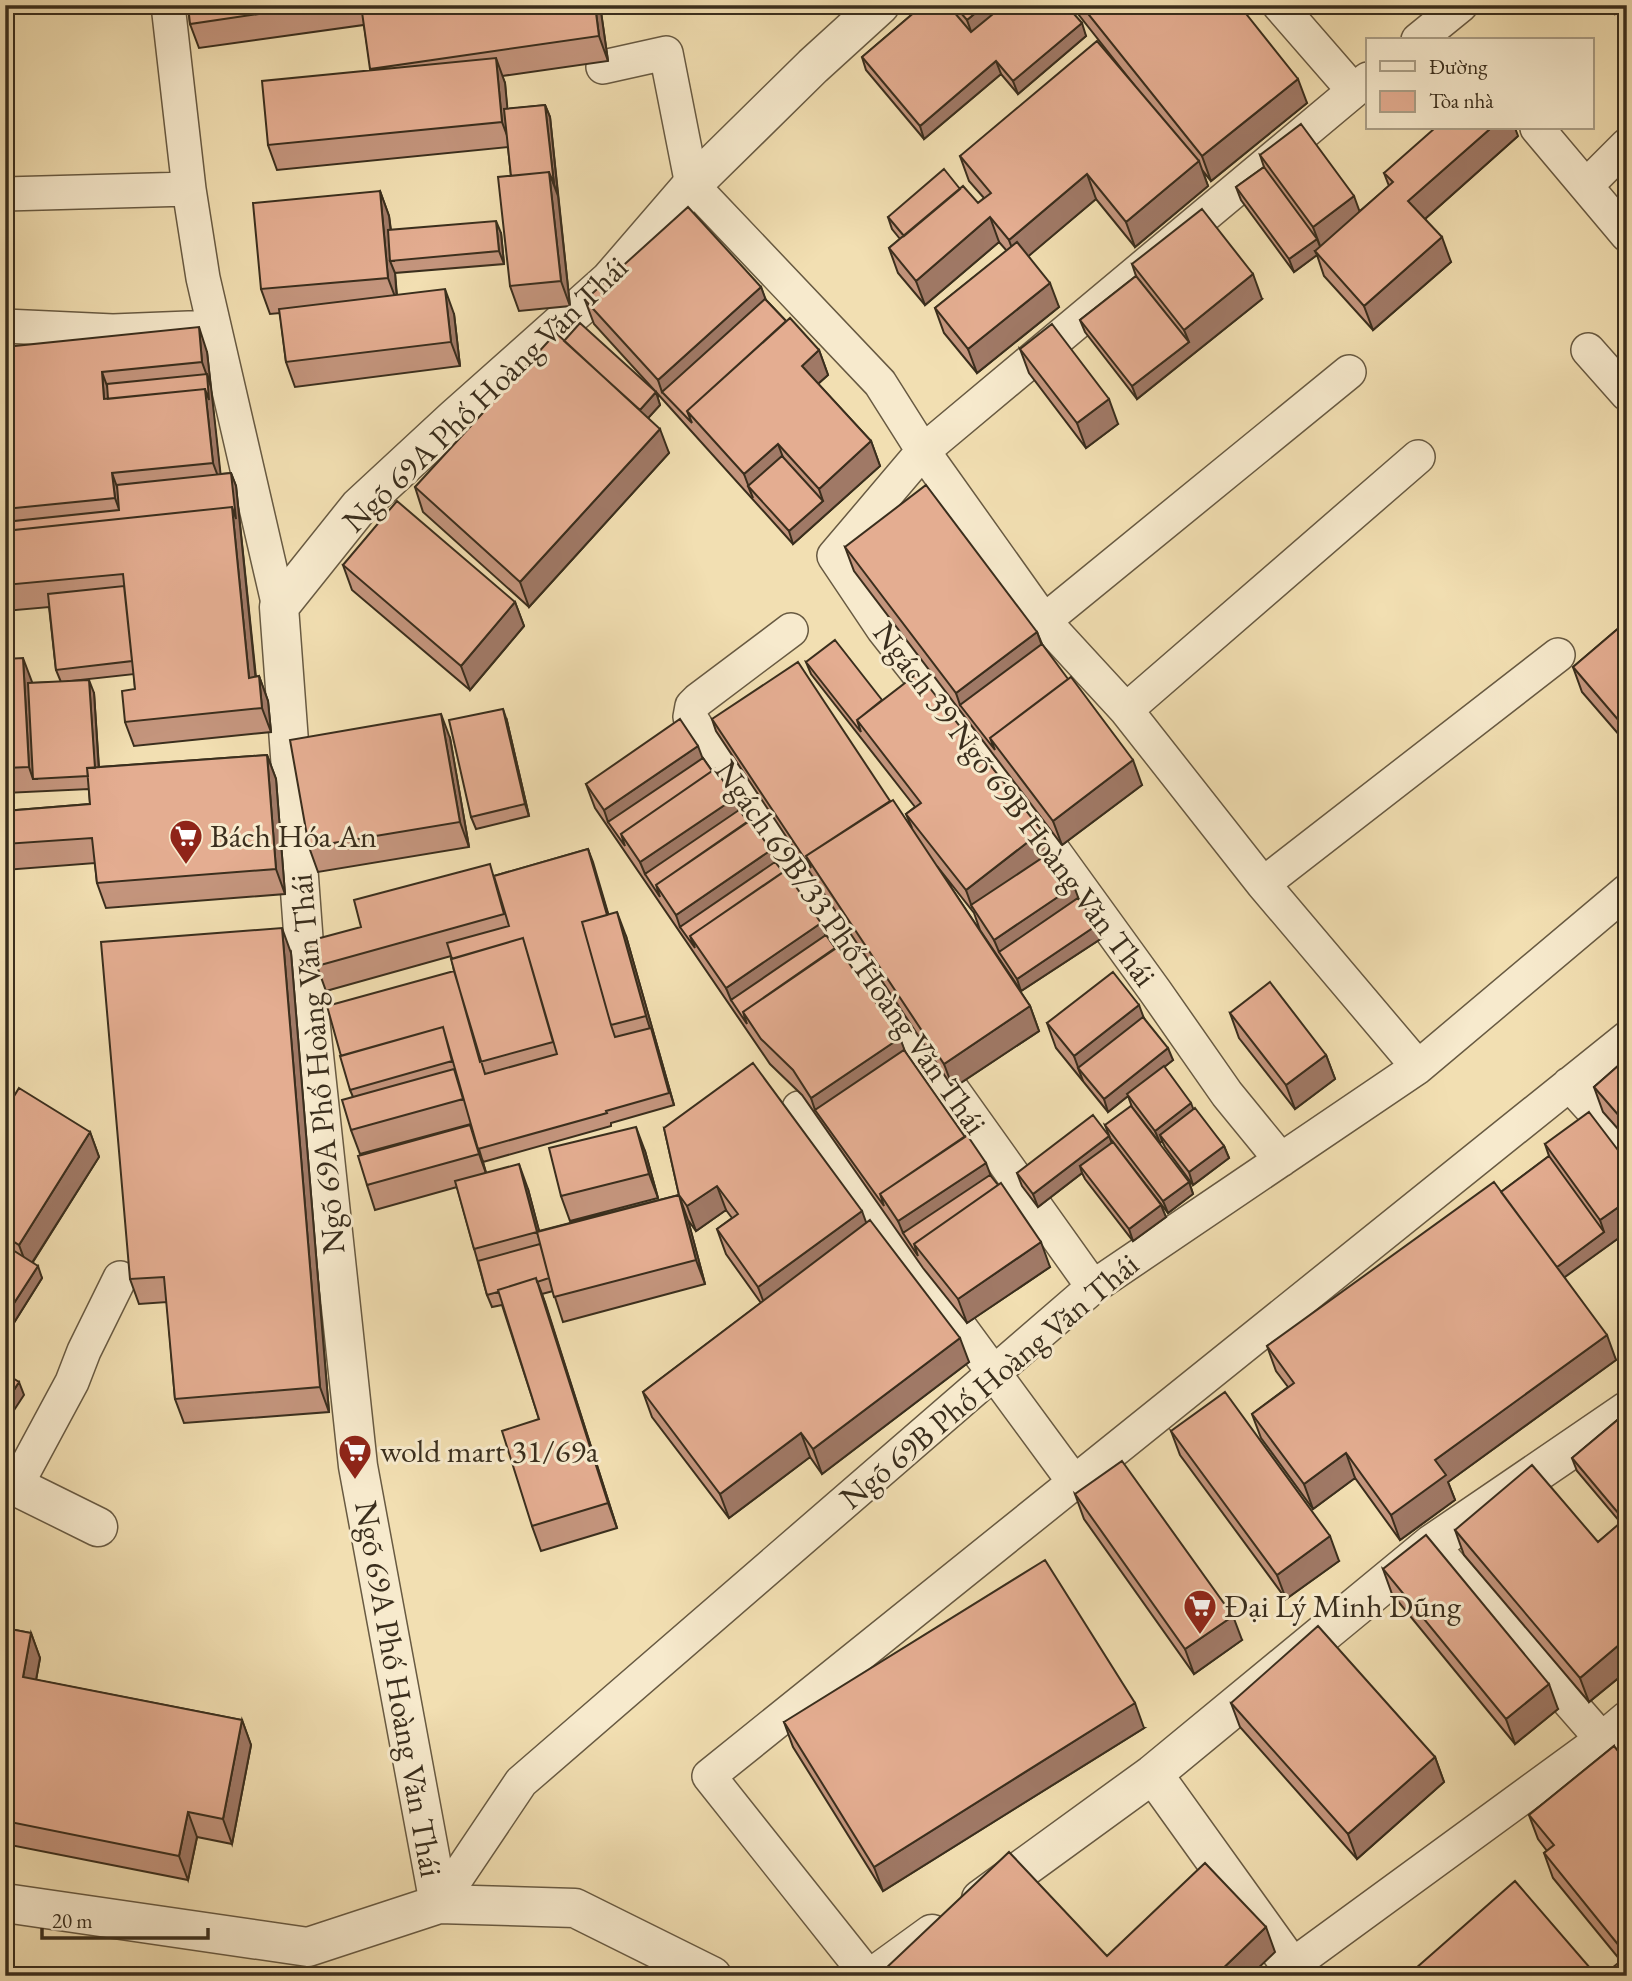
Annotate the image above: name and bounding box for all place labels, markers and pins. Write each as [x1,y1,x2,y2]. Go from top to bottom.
place label: Bách Hóa An [210,815,377,857]
supermarket icon: Bách Hóa An [167,817,205,866]
place label: wold mart 31/69a [380,1430,599,1472]
supermarket icon: wold mart 31/69a [336,1432,374,1481]
place label: Đại Lý Minh Dũng [1224,1585,1462,1627]
supermarket icon: Đại Lý Minh Dũng [1181,1587,1219,1636]

